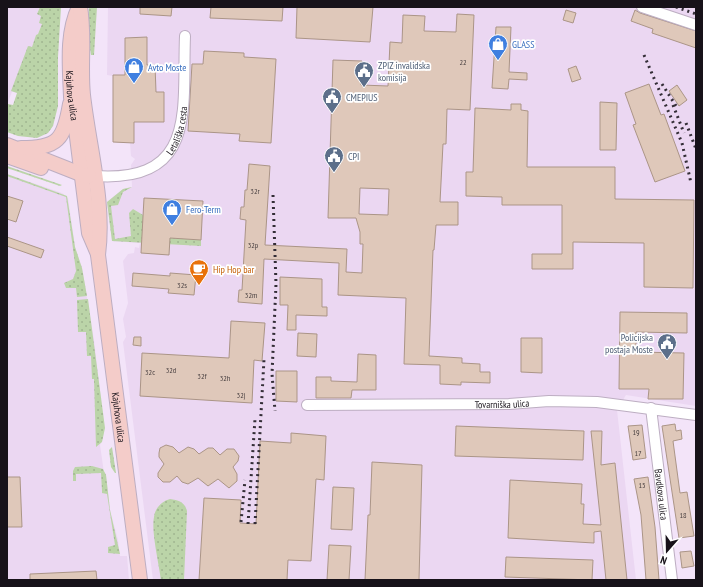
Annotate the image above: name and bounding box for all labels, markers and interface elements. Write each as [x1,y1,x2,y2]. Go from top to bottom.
shop icon: GLASS [487,33,509,61]
place label: GLASS [512,38,534,51]
shop icon: Avto Moste [123,56,145,84]
house number: 22 [459,57,467,67]
place label: ZPIZ invalidska komisija [378,59,430,84]
public building icon: ZPIZ invalidska komisija [353,60,375,88]
place label: Avto Moste [148,61,186,74]
street label: Kajuhova ulica [63,70,81,121]
public building icon: CMEPIUS [321,86,343,114]
place label: CMEPIUS [346,91,378,104]
street label: Letališka cesta [163,106,190,158]
public building icon: CPI [323,145,345,173]
place label: CPI [348,150,359,163]
house number: 32r [250,186,260,196]
shop icon: Fero-Term [161,198,183,226]
place label: Fero-Term [186,203,221,216]
house number: 32p [248,240,259,250]
cafe icon: Hip Hop bar [188,258,210,286]
place label: Hip Hop bar [213,263,254,276]
house number: 32s [177,280,187,290]
house number: 32m [245,290,257,300]
place label: Policijska postaja Moste [605,331,653,356]
public building icon: Policijska postaja Moste [656,332,678,360]
house number: 32d [166,365,177,375]
house number: 32c [145,367,155,377]
house number: 32f [197,371,208,381]
house number: 32h [220,373,231,383]
house number: 32j [237,390,246,400]
street label: Kajuhova ulica [109,392,128,443]
street label: Tovarniška ulica [475,396,530,411]
house number: 19 [632,427,640,437]
house number: 17 [634,448,642,458]
street label: Bavdkova ulica [651,468,671,521]
house number: 15 [638,480,646,490]
house number: 18 [679,510,687,520]
north arrow [647,531,687,571]
text: N [658,553,669,568]

